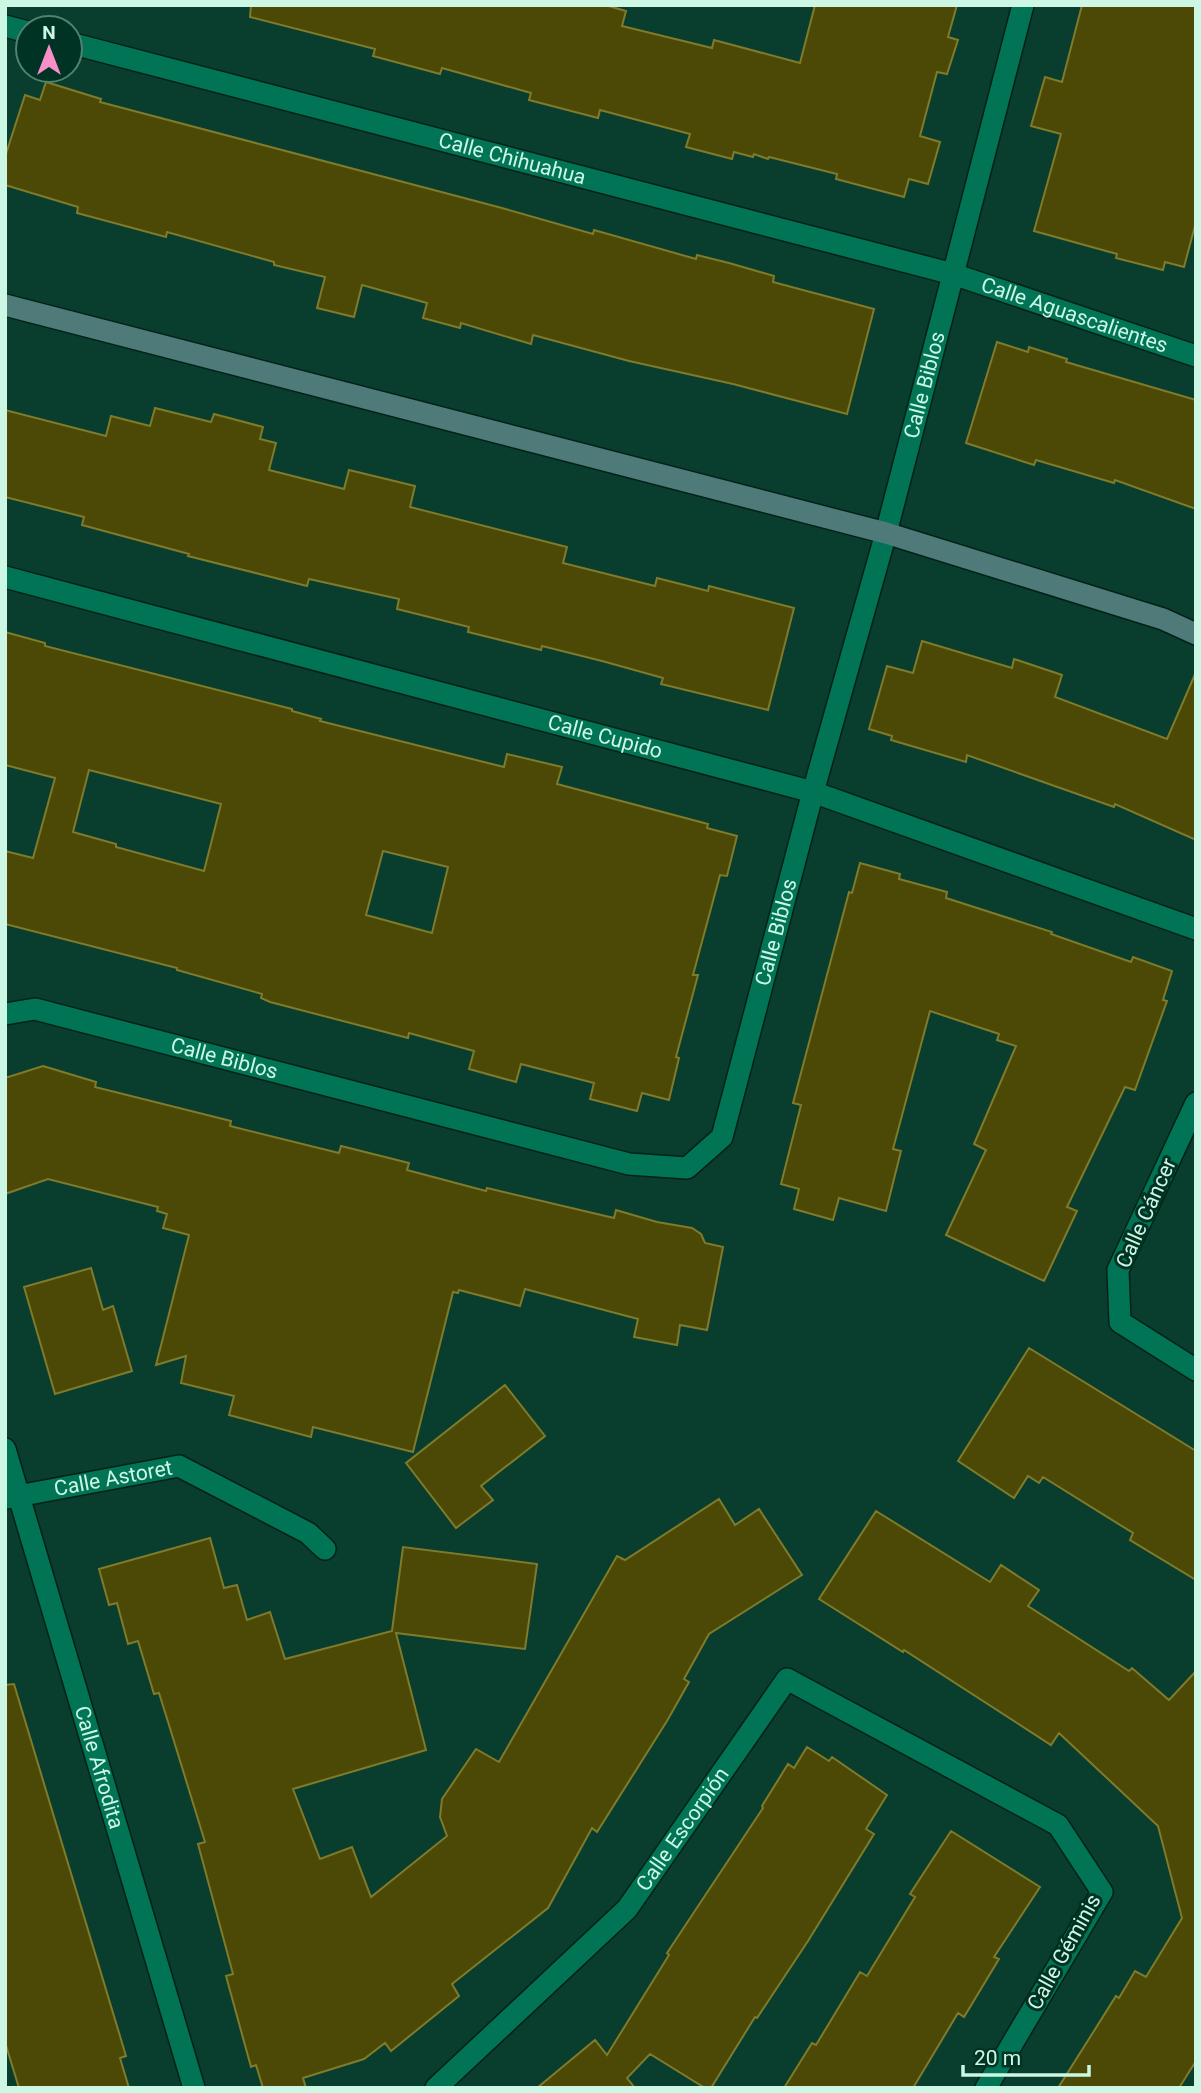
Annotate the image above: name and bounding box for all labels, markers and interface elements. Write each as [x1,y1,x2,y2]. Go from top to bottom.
north arrow [14,14,84,84]
text: N [42,21,56,44]
street label: Calle Chihuahua [436,128,588,189]
street label: Calle Aguascalientes [978,272,1171,358]
street label: Calle Biblos [899,329,950,441]
street label: Calle Cupido [545,710,665,763]
street label: Calle Biblos [750,876,802,988]
street label: Calle Biblos [168,1033,280,1084]
street label: Calle Cáncer [1111,1154,1181,1272]
street label: Calle Astoret [52,1455,174,1501]
street label: Calle Afrodita [70,1703,129,1832]
street label: Calle Escorpión [631,1763,734,1896]
street label: Calle Géminis [1022,1890,1106,2014]
scale bar [963,2034,1089,2078]
text: 20 m [974,2046,1021,2070]

